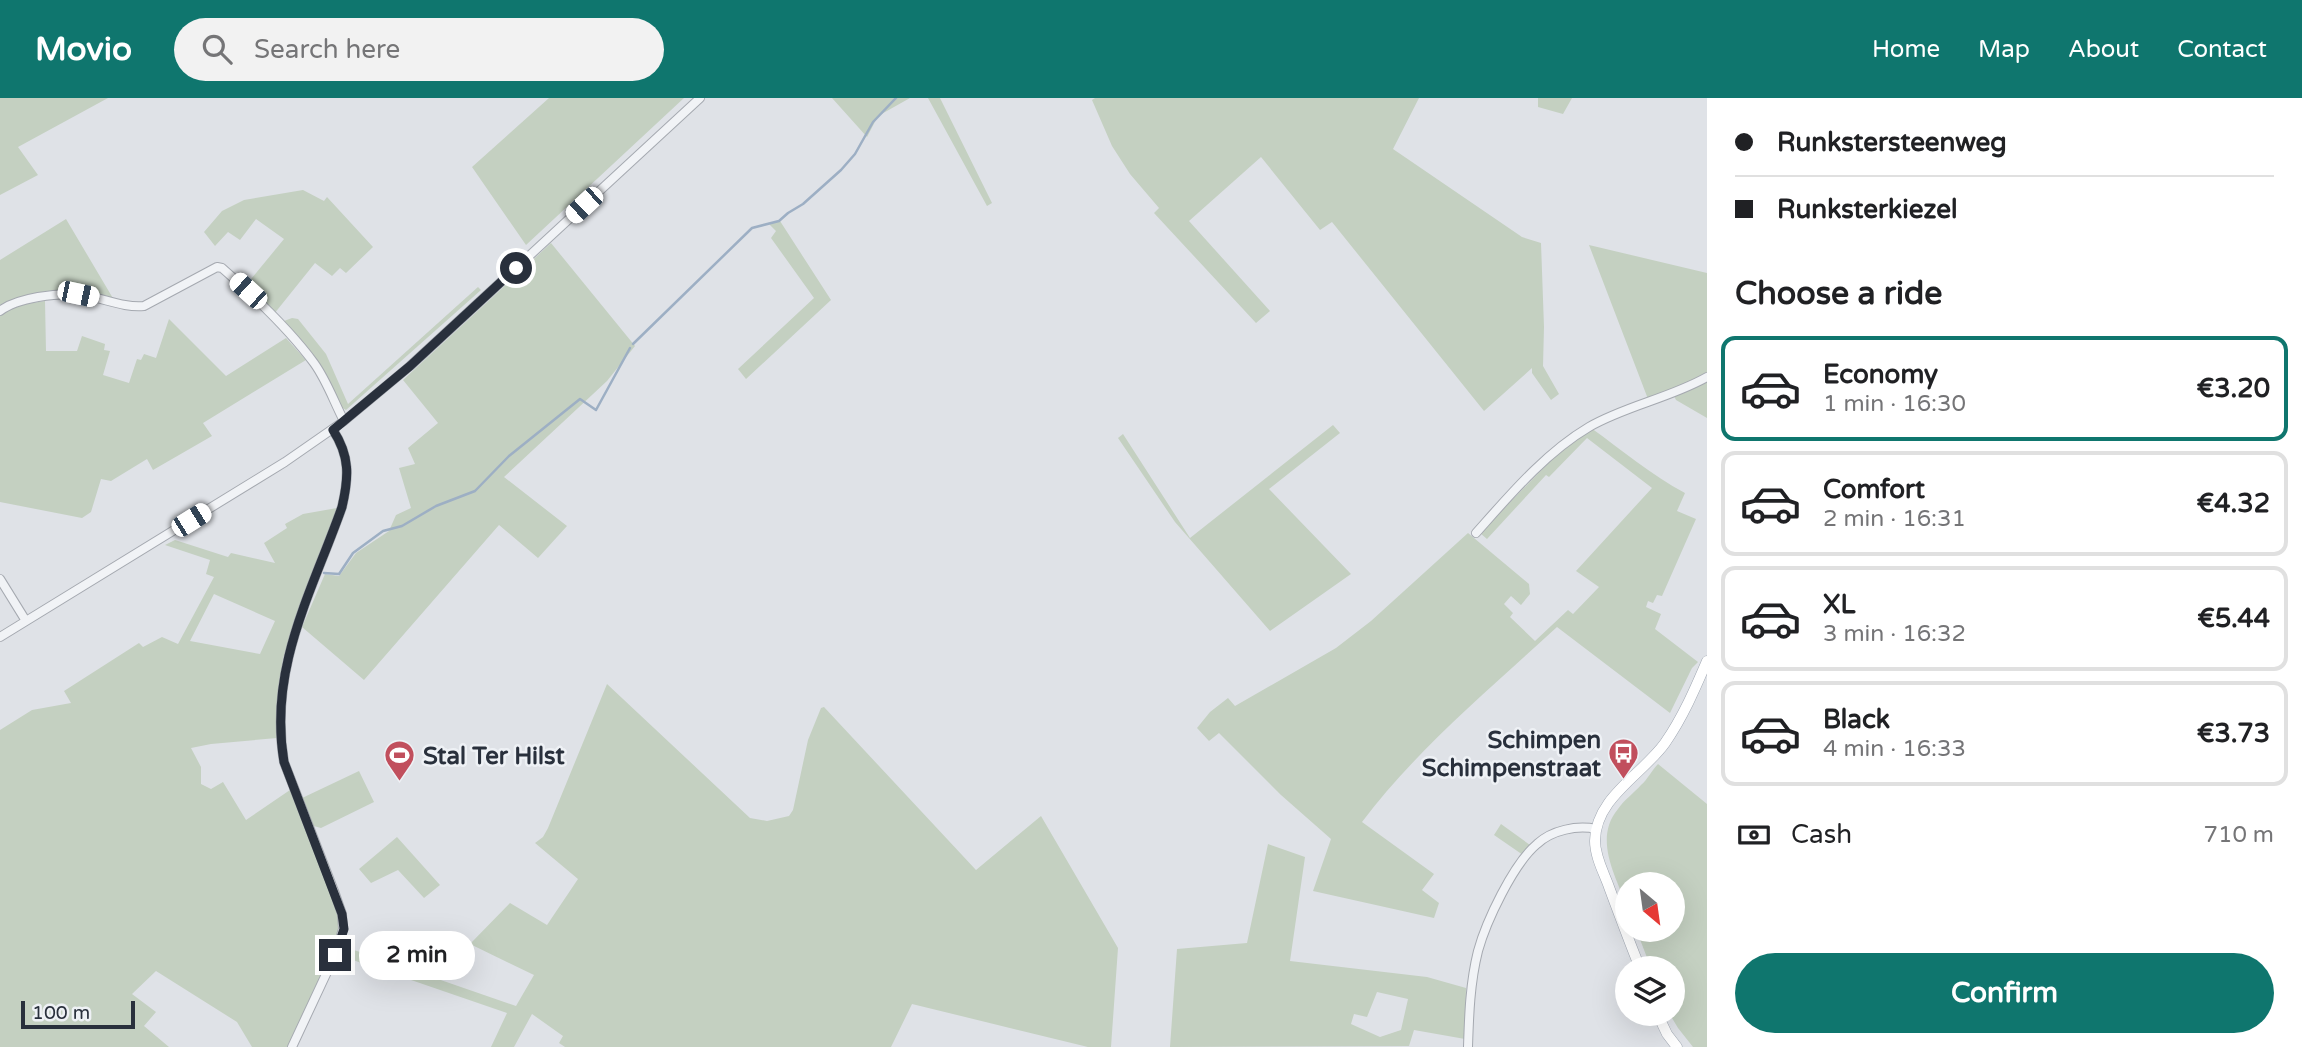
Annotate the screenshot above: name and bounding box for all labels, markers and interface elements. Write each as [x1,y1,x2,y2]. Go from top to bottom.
search box [174,18,664,81]
text: Movio [35,30,132,69]
icon: search [198,30,236,68]
text: Search here [254,34,400,65]
text: Home [1872,35,1940,64]
text: Map [1978,35,2030,64]
text: About [2068,35,2139,64]
text: Contact [2177,35,2267,64]
text: Runkstersteenweg [1777,127,2007,158]
car [562,183,607,227]
text: Runksterkiezel [1777,194,1958,225]
route start [500,252,532,284]
car [226,269,271,313]
text: Choose a ride [1735,275,1942,313]
car [56,279,101,309]
icon: car [1739,357,1802,420]
text: Economy [1823,359,1938,390]
text: €3.20 [2197,373,2270,404]
text: 1 min · 16:30 [1823,390,1966,418]
icon: car [1739,472,1802,535]
text: Comfort [1823,474,1925,505]
text: €4.32 [2197,488,2270,519]
car [168,500,215,540]
text: 2 min · 16:31 [1823,505,1966,533]
icon: car [1739,587,1802,650]
text: XL [1823,589,1855,620]
text: €5.44 [2197,603,2270,634]
text: 3 min · 16:32 [1823,620,1966,648]
icon: car [1739,702,1802,765]
text: Black [1823,704,1890,735]
text: €3.73 [2197,718,2270,749]
place label: Schimpen Schimpenstraat [1422,726,1602,783]
text: 4 min · 16:33 [1823,735,1966,763]
bus stop icon: Schimpen Schimpenstraat [1607,737,1641,781]
sports icon: Stal Ter Hilst [383,739,417,783]
place label: Stal Ter Hilst [423,742,565,771]
icon: cash [1735,816,1773,854]
text: Cash [1791,819,1852,850]
text: 710 m [2204,821,2274,849]
north arrow [1615,872,1685,942]
map controls [1615,872,1685,1026]
callout: 2 min [360,930,475,980]
route end [319,939,351,971]
text: 2 min [386,941,448,969]
button: Confirm [1735,953,2274,1033]
button: layers [1615,956,1685,1026]
scale bar [21,998,135,1030]
text: 100 m [32,1002,90,1024]

